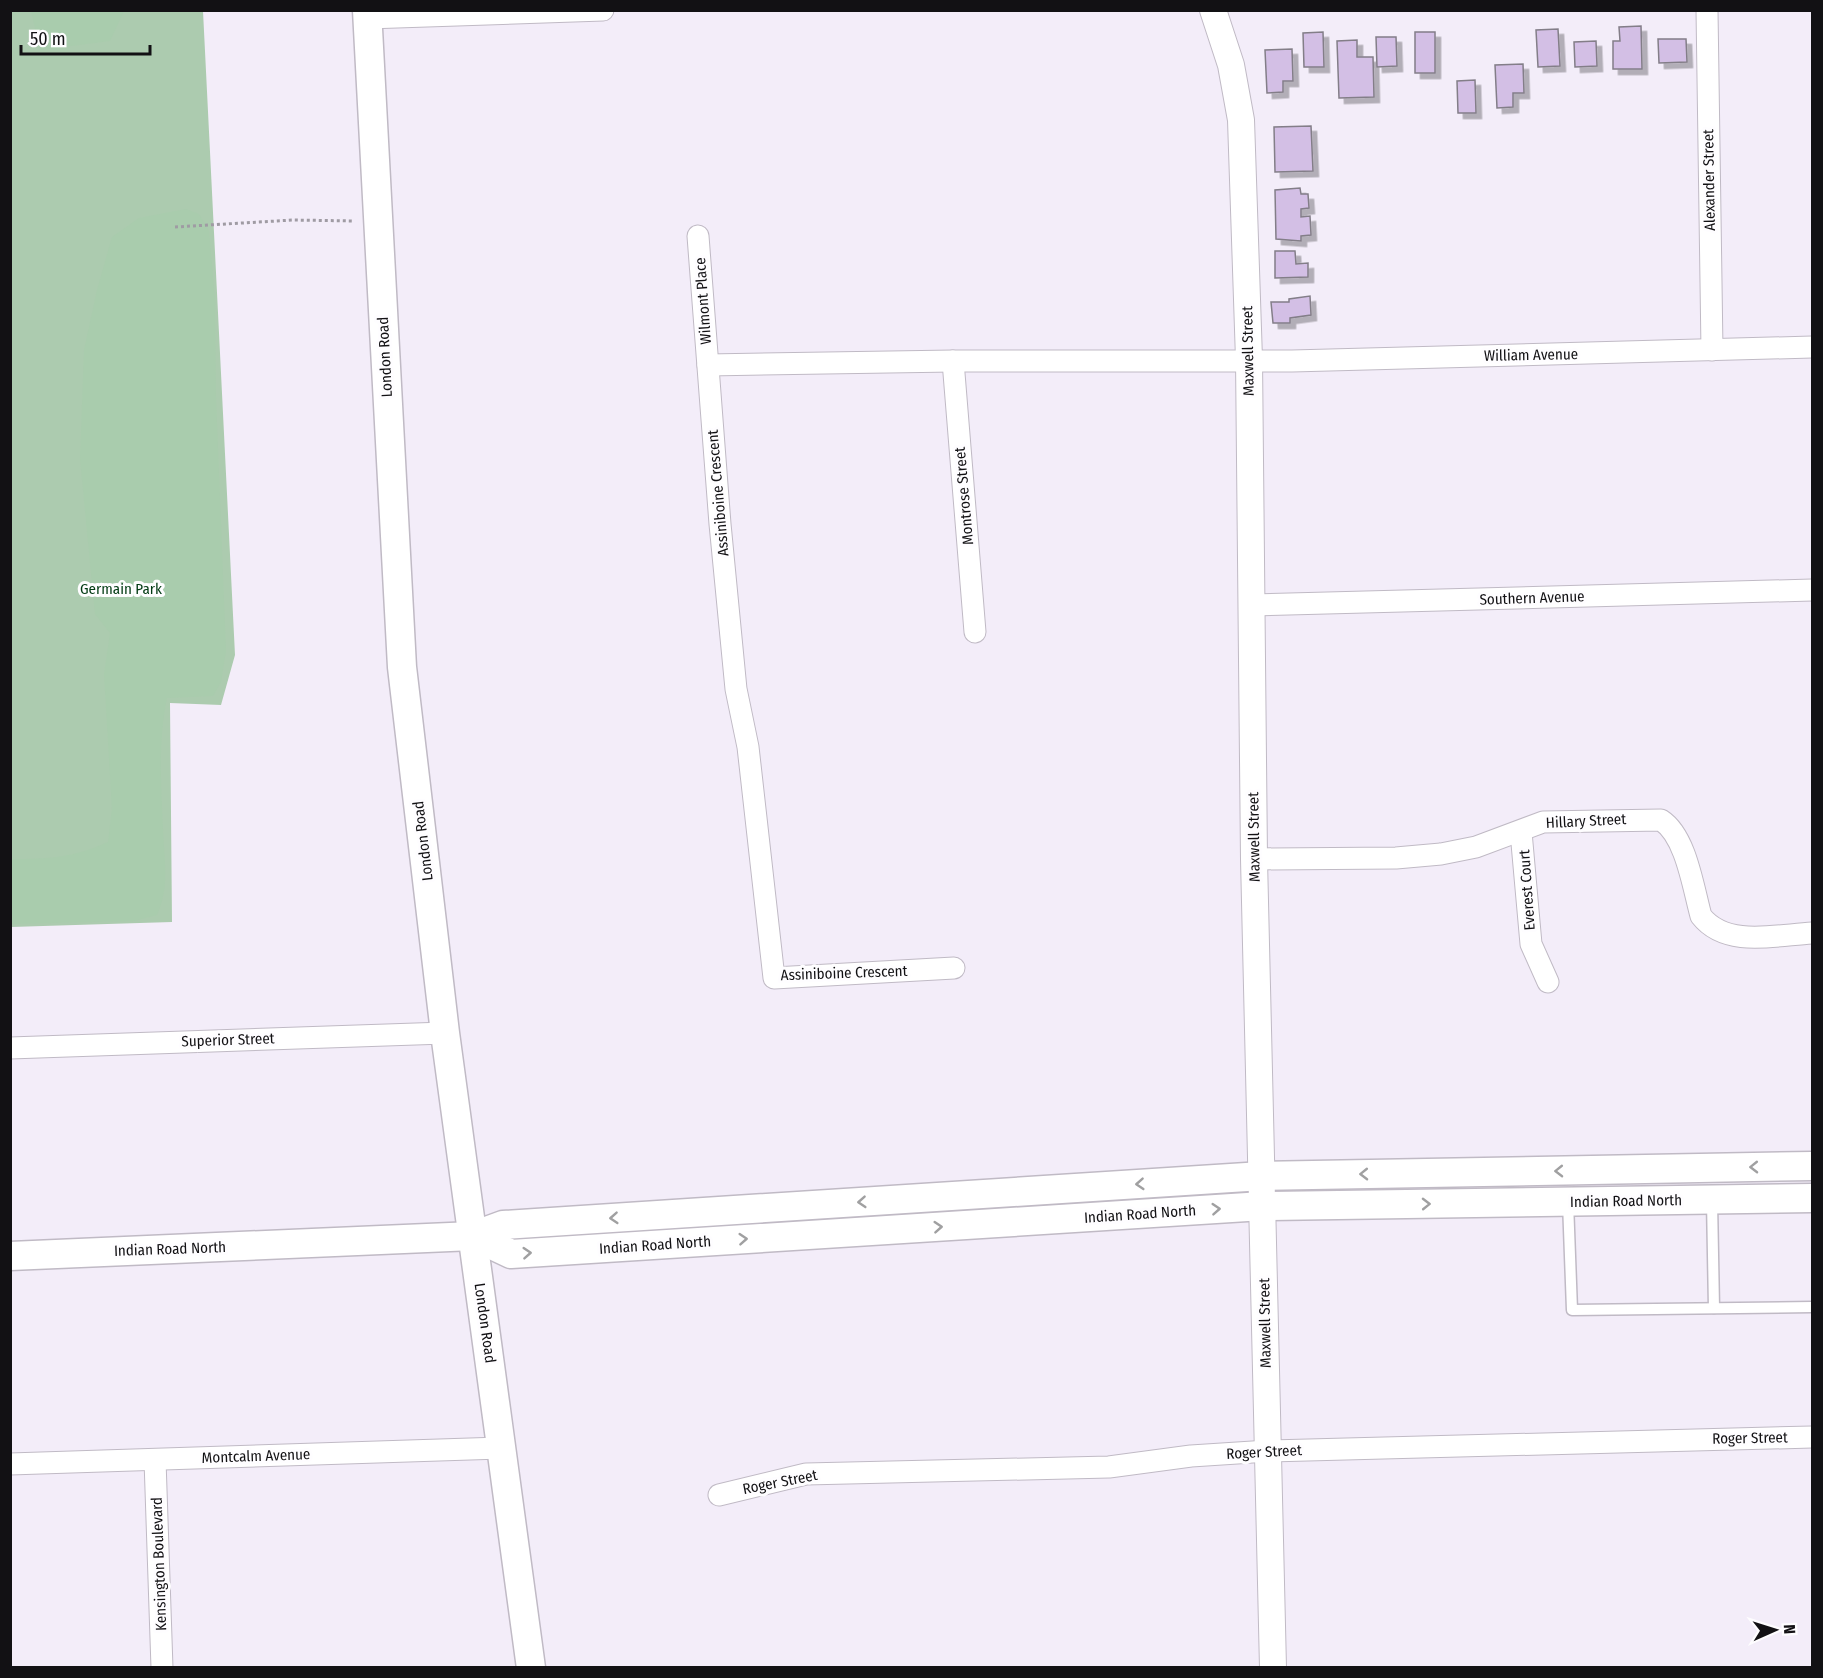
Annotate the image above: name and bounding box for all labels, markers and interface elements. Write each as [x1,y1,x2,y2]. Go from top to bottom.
scale bar [21,18,150,56]
text: 50 m [30,28,66,50]
street label: Alexander Street [1699,129,1719,231]
street label: Wilmont Place [691,257,715,345]
street label: Maxwell Street [1238,306,1258,396]
street label: London Road [374,316,396,398]
street label: William Avenue [1484,345,1578,365]
street label: Assiniboine Crescent [703,429,732,557]
street label: Montrose Street [951,446,977,546]
park label: Germain Park [80,580,162,598]
street label: Southern Avenue [1479,587,1585,609]
street label: Maxwell Street [1244,792,1264,882]
street label: London Road [409,800,437,882]
street label: Hillary Street [1545,810,1627,832]
street label: Everest Court [1515,849,1539,931]
street label: Assiniboine Crescent [780,962,908,984]
street label: Superior Street [181,1029,275,1051]
one-way arrow [1750,1161,1759,1174]
one-way arrow [1555,1165,1564,1177]
one-way arrow [1360,1168,1369,1180]
one-way arrow [1136,1177,1145,1190]
street label: Indian Road North [1570,1191,1682,1211]
one-way arrow [858,1196,867,1209]
one-way arrow [1422,1198,1431,1210]
street label: Indian Road North [1083,1201,1197,1227]
one-way arrow [1212,1203,1221,1216]
one-way arrow [610,1212,619,1225]
one-way arrow [933,1221,942,1234]
street label: Indian Road North [598,1232,712,1258]
one-way arrow [739,1233,748,1246]
street label: Indian Road North [114,1238,226,1260]
one-way arrow [523,1247,532,1260]
street label: Maxwell Street [1255,1278,1275,1368]
street label: London Road [470,1282,500,1364]
street label: Roger Street [1712,1428,1788,1448]
street label: Roger Street [1226,1441,1302,1463]
street label: Montcalm Avenue [201,1445,311,1467]
street label: Roger Street [741,1466,819,1498]
street label: Kensington Boulevard [148,1497,170,1631]
north arrow [1745,1600,1805,1660]
text: N [1780,1624,1799,1635]

